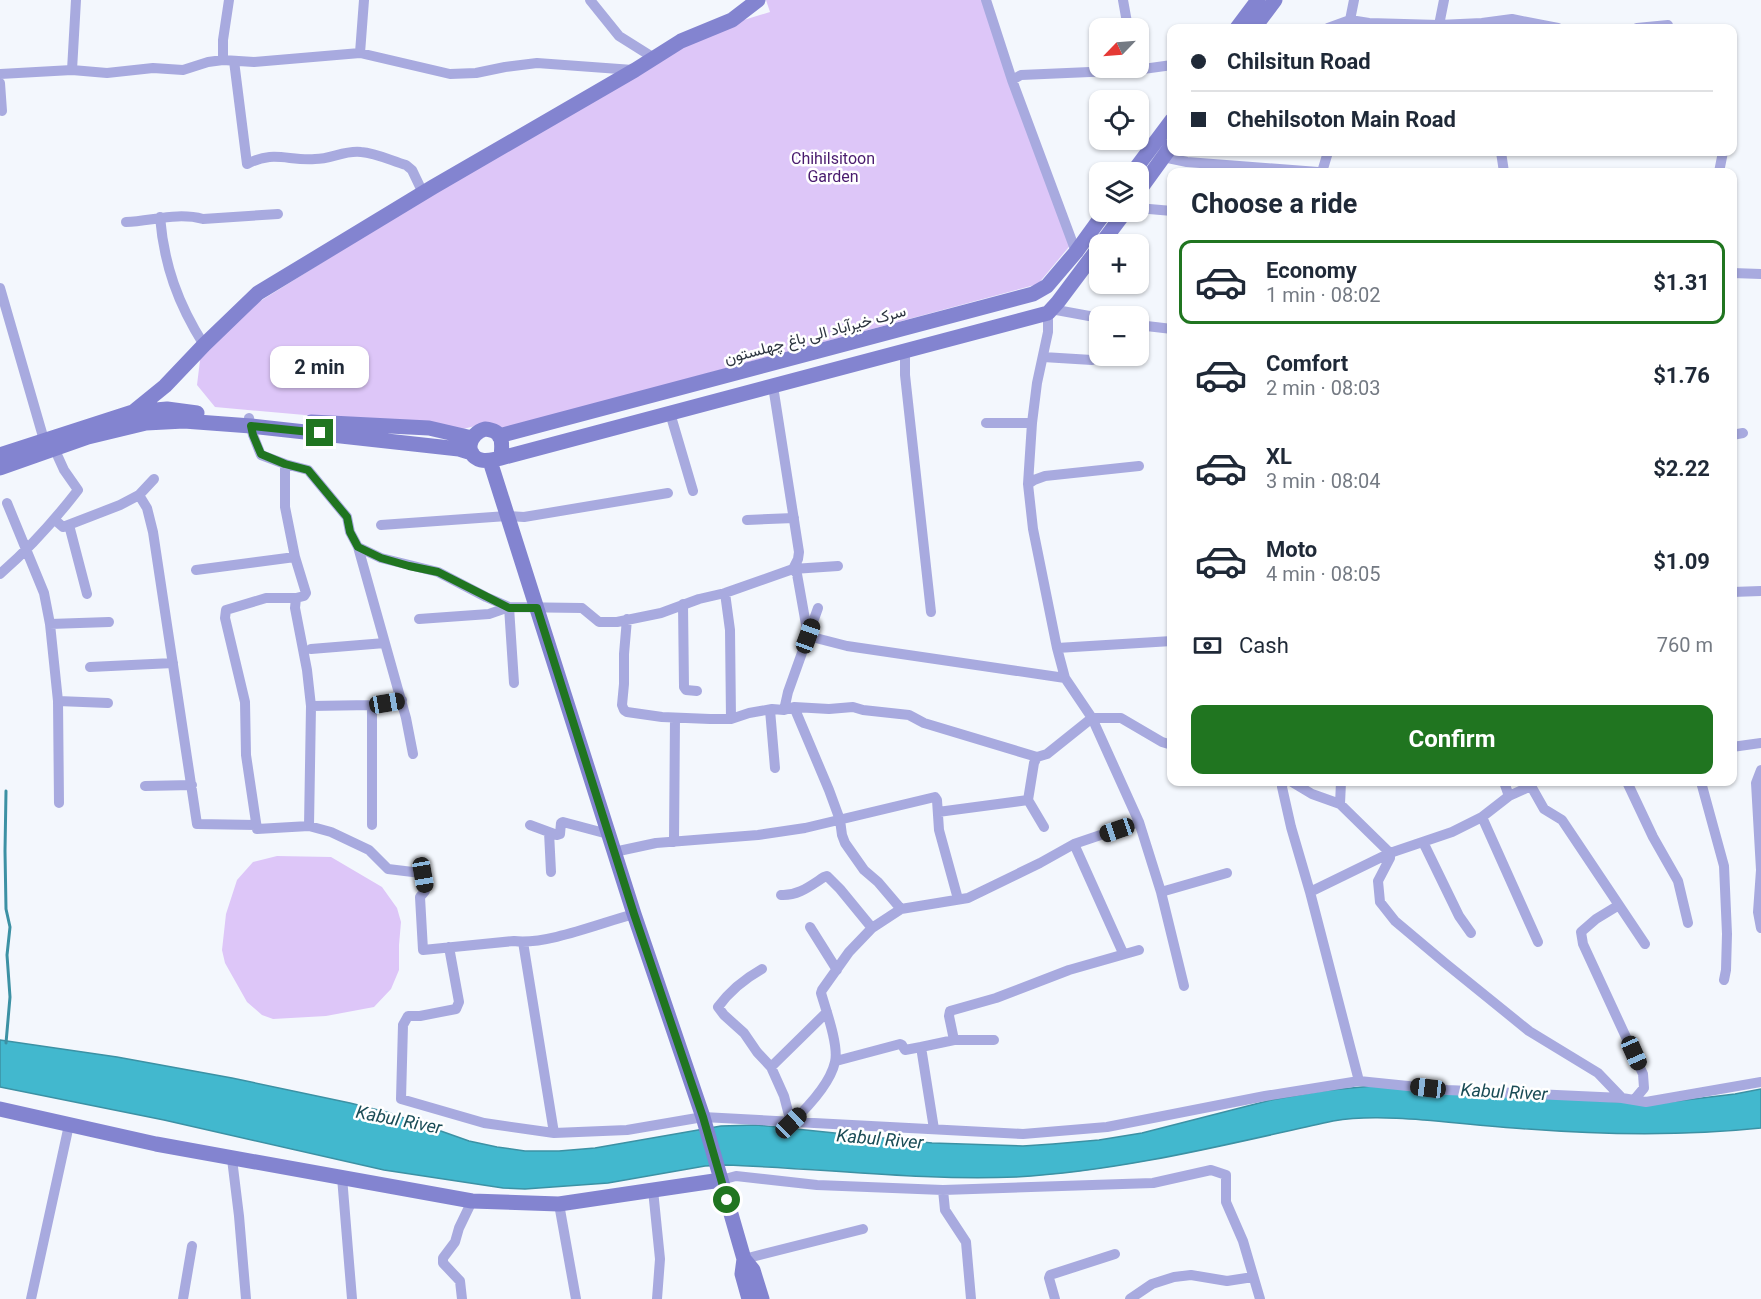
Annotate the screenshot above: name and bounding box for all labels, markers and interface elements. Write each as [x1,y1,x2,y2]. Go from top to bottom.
north arrow [1089,18,1149,78]
map controls [1089,18,1149,366]
text: Chilsitun Road [1227,49,1371,74]
button: locate [1089,90,1149,150]
text: Chehilsoton Main Road [1227,107,1456,132]
park label: Chihilsitoon Garden [791,149,875,186]
button: layers [1089,162,1149,222]
text: Choose a ride [1191,188,1357,220]
button: + [1089,234,1149,294]
icon: car [1194,255,1248,309]
text: Economy [1266,258,1357,283]
text: $1.31 [1653,270,1710,295]
text: 1 min · 08:02 [1266,283,1381,307]
street label: سرک خیرآباد الی باغ چهلستون [722,301,909,370]
button: − [1089,306,1149,366]
callout: 2 min [270,346,370,388]
icon: car [1194,348,1248,402]
text: Comfort [1266,351,1348,376]
text: 2 min [294,355,345,379]
text: $1.76 [1653,363,1710,388]
text: 2 min · 08:03 [1266,376,1381,400]
route end [306,419,333,446]
icon: car [1194,441,1248,495]
text: XL [1266,444,1292,469]
text: $2.22 [1653,456,1710,481]
text: 3 min · 08:04 [1266,469,1381,493]
icon: car [1194,534,1248,588]
text: Moto [1266,537,1317,562]
text: $1.09 [1653,549,1710,574]
text: 4 min · 08:05 [1266,562,1381,586]
car [793,616,823,656]
icon: cash [1191,629,1224,662]
text: Cash [1239,633,1289,658]
text: 760 m [1657,633,1713,657]
car [368,691,406,715]
button: Confirm [1191,705,1713,774]
car [1097,816,1137,844]
car [411,856,435,894]
car [1618,1033,1650,1073]
car [1409,1077,1447,1099]
water label: Kabul River [1460,1079,1549,1104]
water label: Kabul River [354,1101,445,1138]
car [772,1104,810,1142]
water label: Kabul River [836,1124,925,1153]
route start [713,1186,740,1213]

